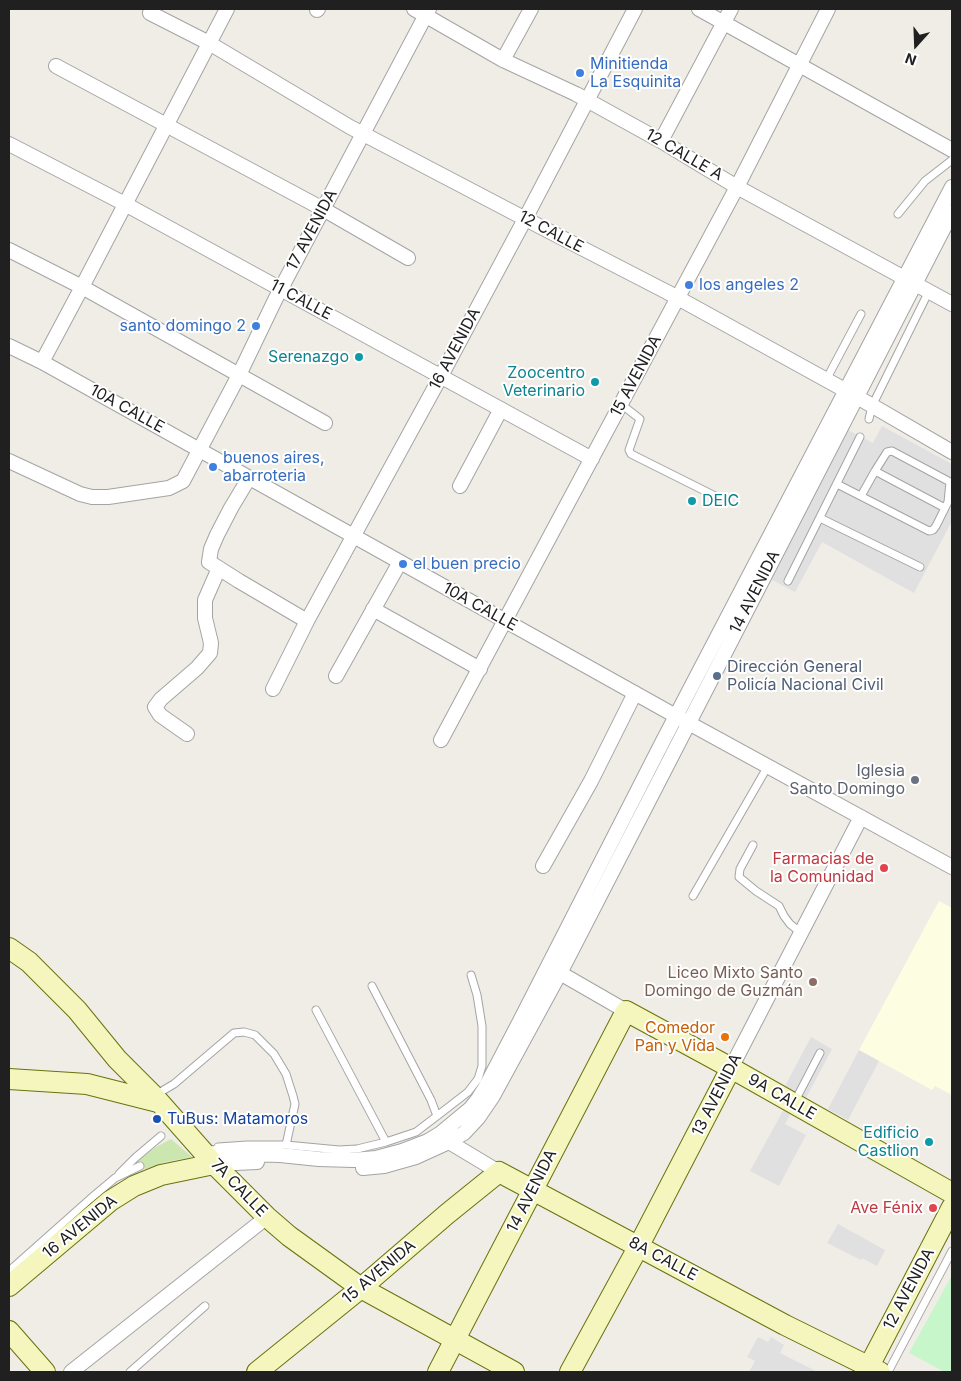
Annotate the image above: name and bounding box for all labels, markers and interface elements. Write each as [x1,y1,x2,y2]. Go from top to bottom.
north arrow [891,20,941,70]
text: N [903,50,919,69]
place label: Minitienda La Esquinita [590,54,681,92]
marker: Minitienda La Esquinita [574,67,586,79]
street label: 12 CALLE A [642,125,726,185]
street label: 17 AVENIDA [283,186,341,274]
street label: 12 CALLE [515,207,587,257]
place label: los angeles 2 [699,275,799,295]
street label: 11 CALLE [267,276,335,324]
marker: los angeles 2 [683,279,695,291]
street label: 16 AVENIDA [425,305,485,393]
place label: santo domingo 2 [120,316,246,336]
marker: santo domingo 2 [250,320,262,332]
street label: 15 AVENIDA [606,332,666,420]
place label: Serenazgo [268,347,349,367]
marker: Serenazgo [353,351,365,363]
place label: Zoocentro Veterinario [503,363,585,401]
marker: Zoocentro Veterinario [589,376,601,388]
street label: 10A CALLE [86,381,168,437]
place label: buenos aires, abarroteria [223,448,325,486]
marker: buenos aires, abarroteria [207,461,219,473]
place label: DEIC [702,491,739,511]
marker: DEIC [686,495,698,507]
street label: 14 AVENIDA [726,547,784,637]
place label: el buen precio [413,554,521,574]
marker: el buen precio [397,558,409,570]
street label: 10A CALLE [439,579,521,635]
place label: Dirección General Policía Nacional Civil [727,657,884,695]
marker: Dirección General Policía Nacional Civil [711,670,723,682]
place label: Iglesia Santo Domingo [789,761,905,799]
marker: Iglesia Santo Domingo [909,774,921,786]
place label: Farmacias de la Comunidad [770,849,874,887]
marker: Farmacias de la Comunidad [878,862,890,874]
place label: Liceo Mixto Santo Domingo de Guzmán [644,963,803,1001]
marker: Liceo Mixto Santo Domingo de Guzmán [807,976,819,988]
place label: Comedor Pan y Vida [635,1018,715,1056]
marker: Comedor Pan y Vida [719,1031,731,1043]
street label: 13 AVENIDA [688,1051,746,1139]
street label: 9A CALLE [744,1070,820,1124]
place label: TuBus: Matamoros [167,1109,308,1129]
marker: TuBus: Matamoros [151,1113,163,1125]
place label: Edificio Castlion [858,1123,919,1161]
marker: Edificio Castlion [923,1136,935,1148]
street label: 14 AVENIDA [503,1146,561,1236]
street label: 7A CALLE [207,1155,271,1221]
street label: 16 AVENIDA [39,1191,121,1263]
place label: Ave Fénix [850,1198,923,1218]
marker: Ave Fénix [927,1202,939,1214]
street label: 8A CALLE [625,1233,701,1285]
street label: 15 AVENIDA [338,1236,420,1308]
street label: 12 AVENIDA [879,1245,939,1333]

